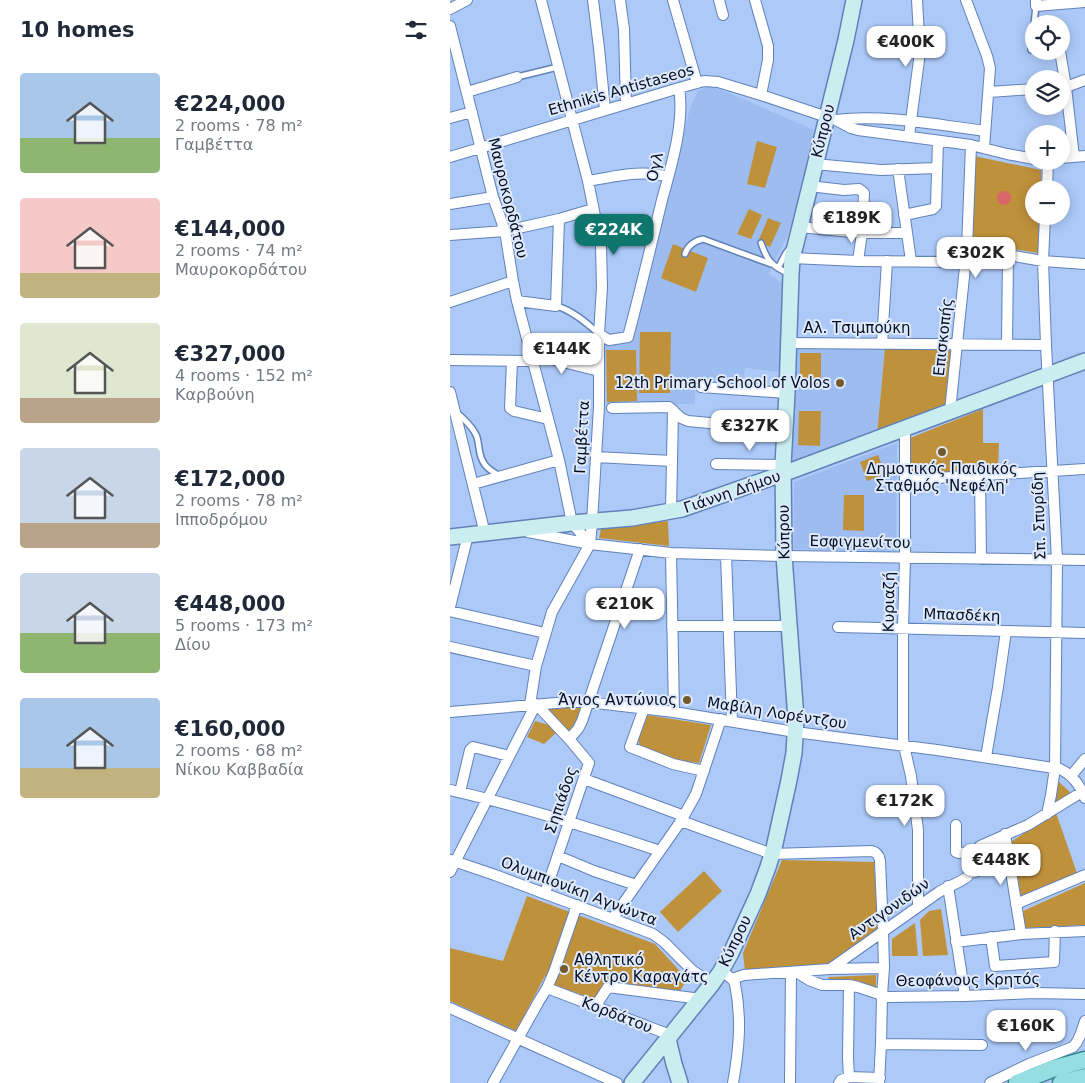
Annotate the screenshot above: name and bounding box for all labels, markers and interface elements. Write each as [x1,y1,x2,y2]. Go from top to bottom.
map controls [1025,15,1070,225]
button: locate [1025,15,1070,60]
icon: filters [402,16,430,44]
text: 10 homes [20,18,135,42]
pin: €400K [871,26,941,68]
text: €400K [878,32,934,51]
street label: Ethnikis Antistaseos [546,61,696,119]
button: layers [1025,70,1070,115]
text: €224,000 [175,92,285,116]
icon: home [60,93,120,153]
street label: Κύπρου [808,102,838,160]
text: 2 rooms · 78 m² [175,116,303,135]
button: + [1025,125,1070,170]
text: Γαμβέττα [175,135,253,154]
street label: Μαυροκορδάτου [484,136,532,260]
street label: Ογλ [643,150,667,183]
button: − [1025,180,1070,225]
pin: €189K [817,202,887,244]
text: €189K [824,208,880,227]
pin: €224K [579,214,649,256]
text: €144,000 [175,217,285,241]
icon: home [60,218,120,278]
text: €224K [586,220,642,239]
pin: €302K [941,236,1011,279]
text: 2 rooms · 74 m² [175,241,303,260]
text: €302K [948,243,1004,262]
text: Μαυροκορδάτου [175,260,307,279]
street label: Επισκοπής [930,297,956,377]
street label: Αλ. Τσιμπούκη [803,319,911,337]
pin: €144K [527,332,597,375]
text: €144K [534,339,590,358]
text: €327,000 [175,342,285,366]
icon: home [60,343,120,403]
text: 4 rooms · 152 m² [175,366,313,385]
place label: 12th Primary School of Volos [615,374,830,392]
marker: 12th Primary School of Volos [834,377,846,389]
text: Καρβούνη [175,385,255,404]
street label: Γαμβέττα [571,400,593,474]
pin: €327K [715,410,785,452]
text: €327K [722,416,778,435]
marker: Δημοτικός Παιδικός Σταθμός 'Νεφέλη' [936,446,948,458]
place label: Δημοτικός Παιδικός Σταθμός 'Νεφέλη' [866,460,1018,495]
text: €172,000 [175,467,285,491]
street label: Γιάννη Δήμου [681,467,783,517]
icon: home [60,468,120,528]
street label: Σπ. Σπυρίδη [1028,471,1050,561]
text: 2 rooms · 78 m² [175,491,303,510]
street label: Κύπρου [775,504,793,560]
text: Ιπποδρόμου [175,510,268,529]
street label: Εσφιγμενίτου [809,532,911,552]
street label: Κυριαζή [879,572,899,632]
pin: €210K [590,588,660,630]
text: €448,000 [175,592,285,616]
icon: home [60,593,120,653]
text: €210K [597,594,653,613]
street label: Μπασδέκη [923,605,1001,625]
text: 5 rooms · 173 m² [175,616,313,635]
text: Δίου [175,635,210,654]
place label: Άγιος Αντώνιος [558,691,677,709]
street label: Μαβίλη Λορέντζου [706,693,848,733]
marker: Άγιος Αντώνιος [681,694,693,706]
text: €160,000 [175,717,285,741]
icon: home [60,718,120,778]
text: 2 rooms · 68 m² [175,741,303,760]
text: Νίκου Καββαδία [175,760,304,779]
street label: Σηπιάδος [541,764,581,836]
pin: €172K [870,784,940,827]
text: €172K [877,791,933,810]
pin: €448K [966,844,1036,886]
text: €448K [973,850,1029,869]
street label: Ολυμπιονίκη Αγνώντα [498,853,660,929]
street label: Αντιγονιδών [845,875,933,943]
street label: Κύπρου [715,912,755,970]
place label: Αθλητικό Κέντρο Καραγάτς [574,951,709,986]
marker: Αθλητικό Κέντρο Καραγάτς [558,963,570,975]
street label: Θεοφάνους Κρητός [896,970,1040,990]
street label: Κορδάτου [579,993,655,1037]
pin: €160K [991,1010,1061,1052]
text: €160K [998,1016,1054,1035]

